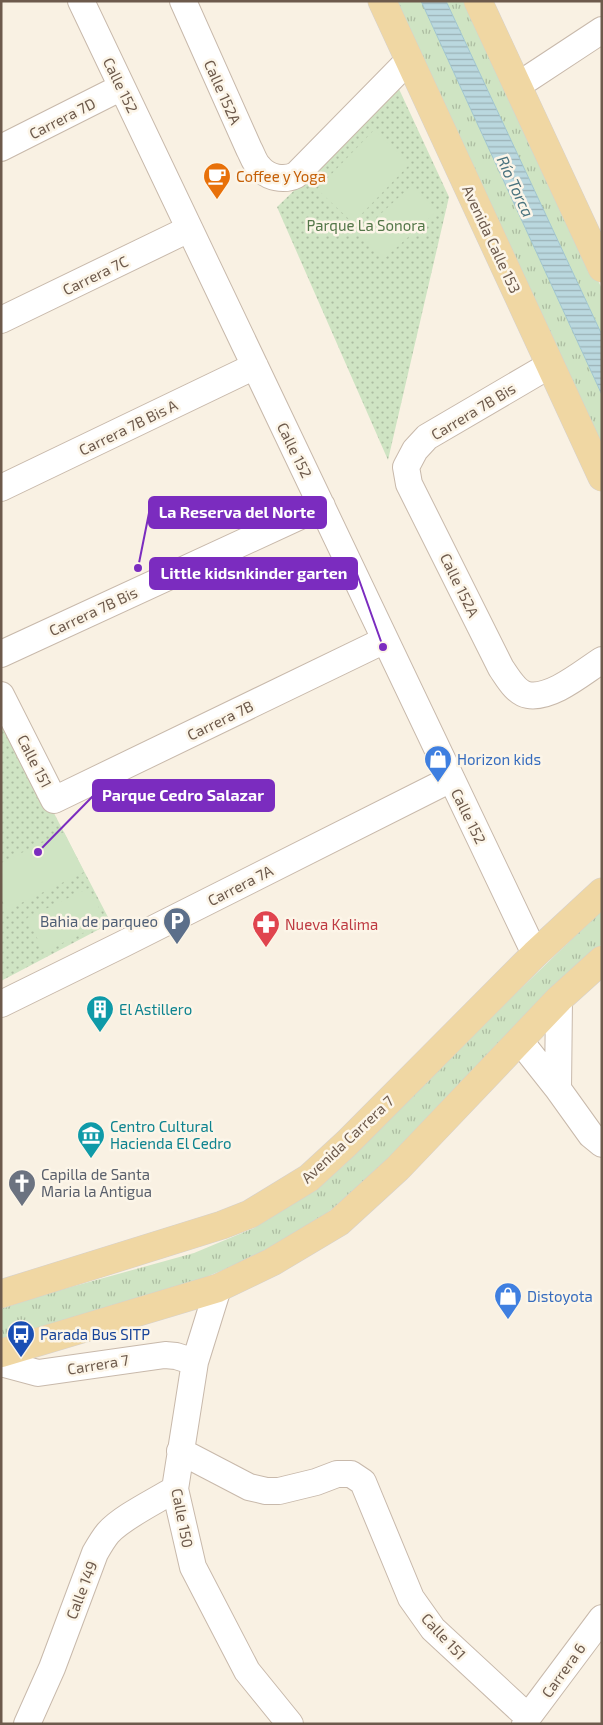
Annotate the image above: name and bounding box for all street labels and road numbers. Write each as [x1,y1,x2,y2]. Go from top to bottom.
street label: Calle 152 [100,54,142,116]
street label: Calle 152A [201,57,245,128]
street label: Carrera 7D [26,94,98,142]
street label: Avenida Calle 153 [459,182,525,296]
street label: Carrera 7C [59,251,131,299]
street label: Carrera 7B Bis [428,379,518,443]
street label: Carrera 7B Bis A [76,395,181,459]
street label: Calle 152 [274,419,316,481]
street label: Calle 152A [437,550,483,620]
street label: Carrera 7B Bis [46,583,140,639]
street label: Carrera 7B [184,696,256,744]
street label: Calle 151 [14,731,56,791]
street label: Calle 152 [448,785,490,847]
street label: Carrera 7A [204,861,276,909]
street label: Avenida Carrera 7 [297,1091,397,1186]
street label: Carrera 7 [66,1350,130,1378]
street label: Calle 150 [168,1487,198,1549]
street label: Calle 149 [62,1558,100,1622]
street label: Calle 151 [418,1609,470,1663]
street label: Carrera 6 [537,1639,589,1701]

